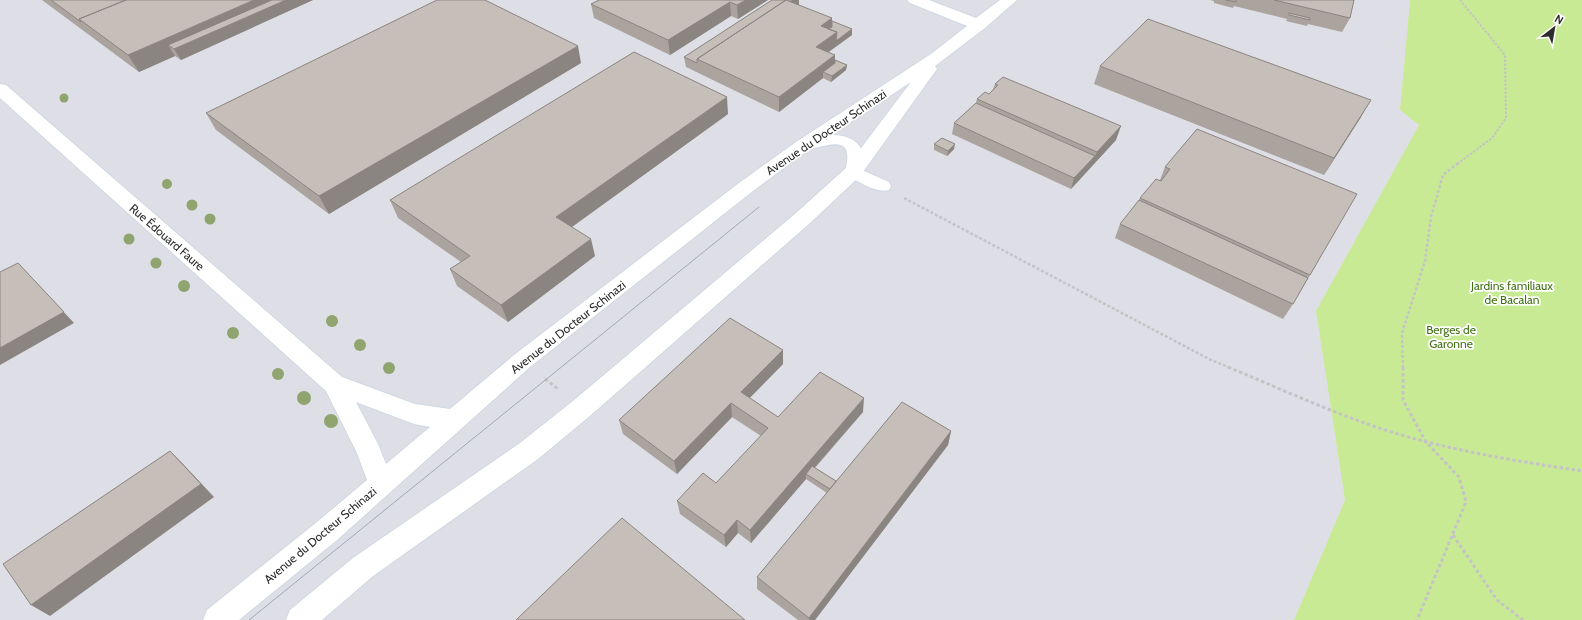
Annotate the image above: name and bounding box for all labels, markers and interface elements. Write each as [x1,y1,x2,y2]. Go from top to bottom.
north arrow [1534,8,1574,48]
text: N [1552,11,1566,27]
street label: Avenue du Docteur Schinazi [763,86,889,178]
street label: Rue Édouard Faure [126,200,208,274]
street label: Avenue du Docteur Schinazi [507,277,629,377]
park label: Jardins familiaux de Bacalan [1470,278,1553,307]
park label: Berges de Garonne [1426,322,1476,351]
street label: Avenue du Docteur Schinazi [261,484,379,586]

